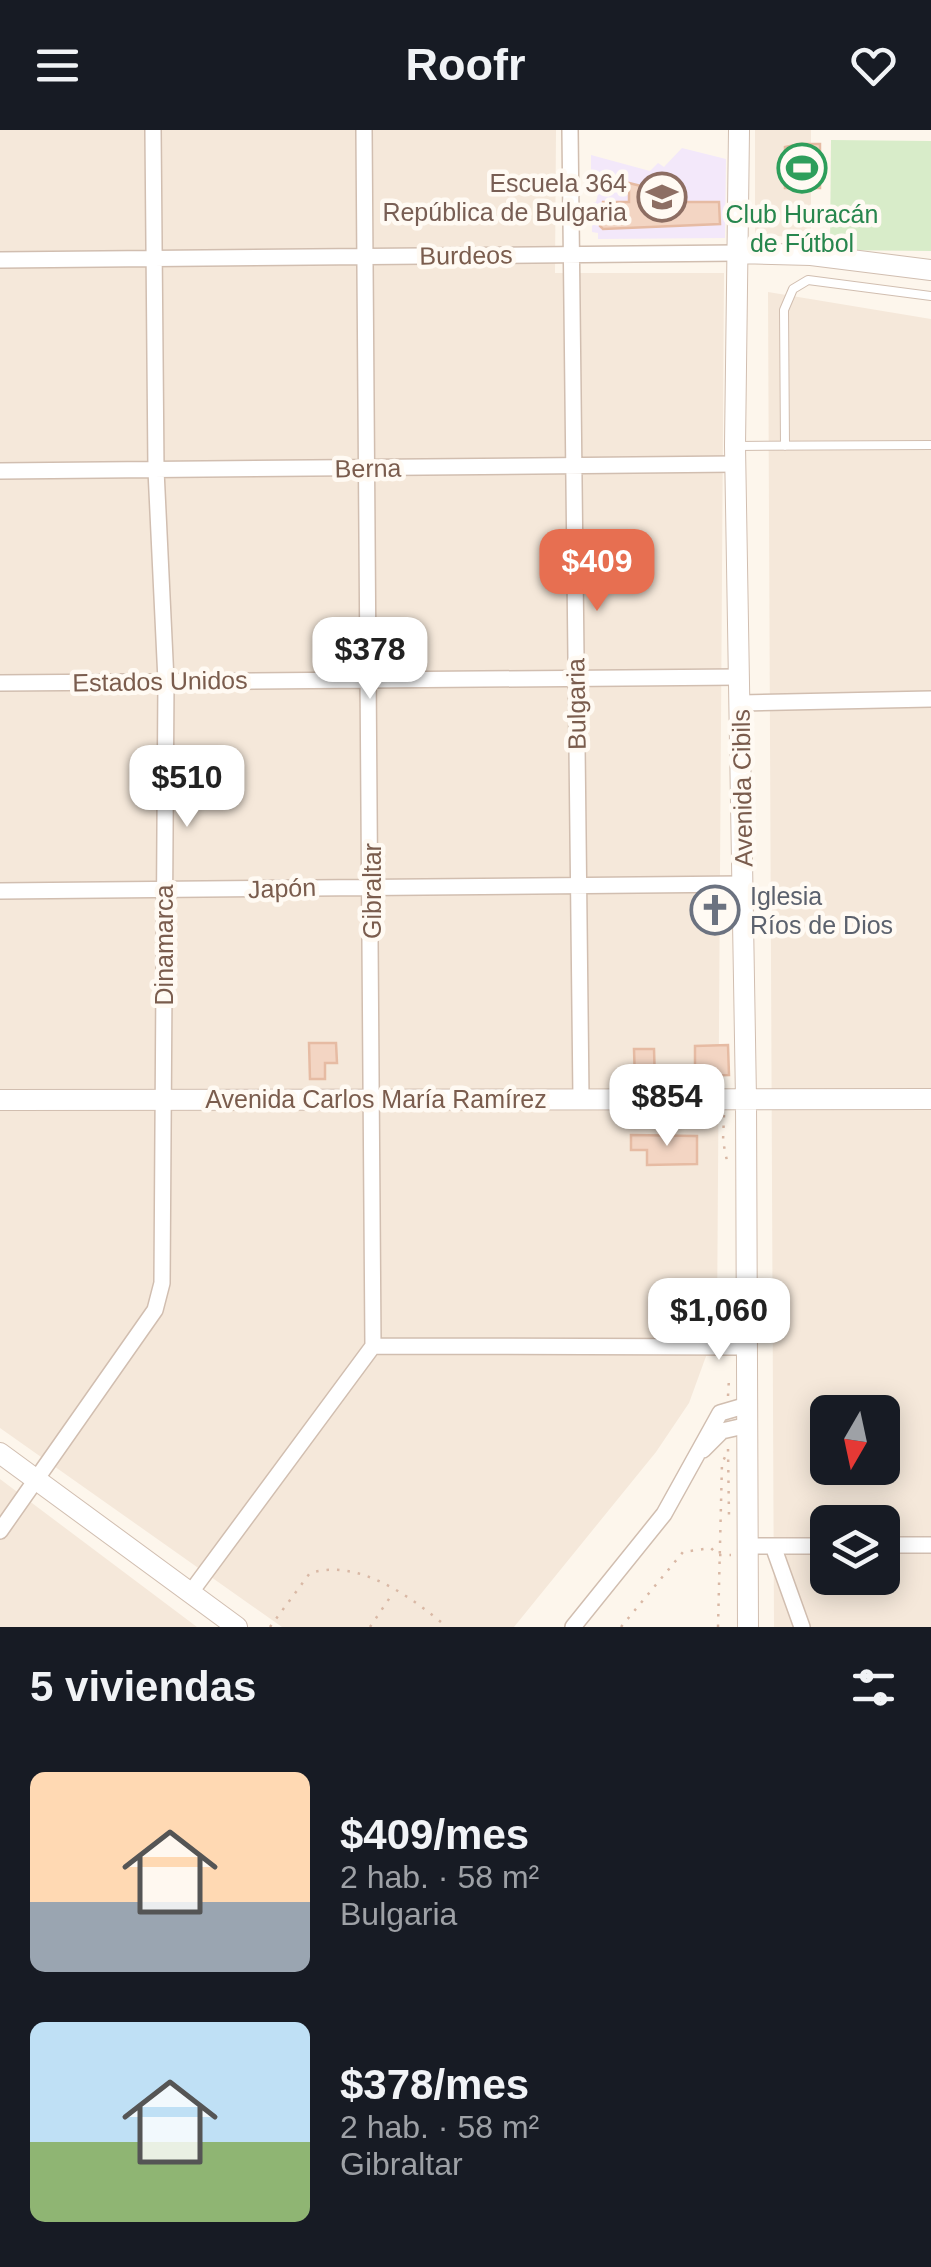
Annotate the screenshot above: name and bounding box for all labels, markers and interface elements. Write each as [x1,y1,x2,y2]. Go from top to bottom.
icon: menu [30,38,85,93]
icon: heart [846,38,901,93]
text: Roofr [406,39,525,90]
sports icon: Club Huracán de Fútbol [776,142,828,194]
place label: Escuela 364 República de Bulgaria [382,169,627,226]
school or university icon: Escuela 364 República de Bulgaria [636,171,688,223]
place label: Club Huracán de Fútbol [726,200,878,257]
street label: Burdeos [419,240,513,270]
street label: Berna [334,453,402,483]
pin: $409 [538,529,656,614]
text: $409 [561,543,633,579]
pin: $378 [311,617,429,702]
text: $378 [334,631,406,667]
street label: Bulgaria [561,658,591,750]
street label: Estados Unidos [72,665,248,697]
street label: Avenida Cibils [727,709,757,867]
pin: $510 [128,745,246,830]
text: $510 [151,759,223,795]
street label: Gibraltar [358,843,386,939]
street label: Japón [247,873,317,903]
place label: Iglesia Ríos de Dios [750,882,893,939]
street label: Dinamarca [150,884,178,1005]
church icon: Iglesia Ríos de Dios [689,884,741,936]
pin: $854 [608,1064,726,1149]
text: $854 [631,1078,703,1114]
street label: Avenida Carlos María Ramírez [205,1085,547,1113]
pin: $1,060 [638,1278,800,1363]
text: $1,060 [670,1292,768,1328]
north arrow [810,1395,900,1485]
map controls [810,1395,900,1595]
button: layers [810,1505,900,1595]
icon: filters [846,1660,901,1715]
text: 5 viviendas [30,1663,256,1710]
text: $409/mes [340,1811,529,1858]
icon: home [110,1812,230,1932]
text: 2 hab. · 58 m² [340,1859,539,1895]
text: Bulgaria [340,1896,457,1932]
text: $378/mes [340,2061,529,2108]
icon: home [110,2062,230,2182]
text: 2 hab. · 58 m² [340,2109,539,2145]
text: Gibraltar [340,2146,463,2182]

